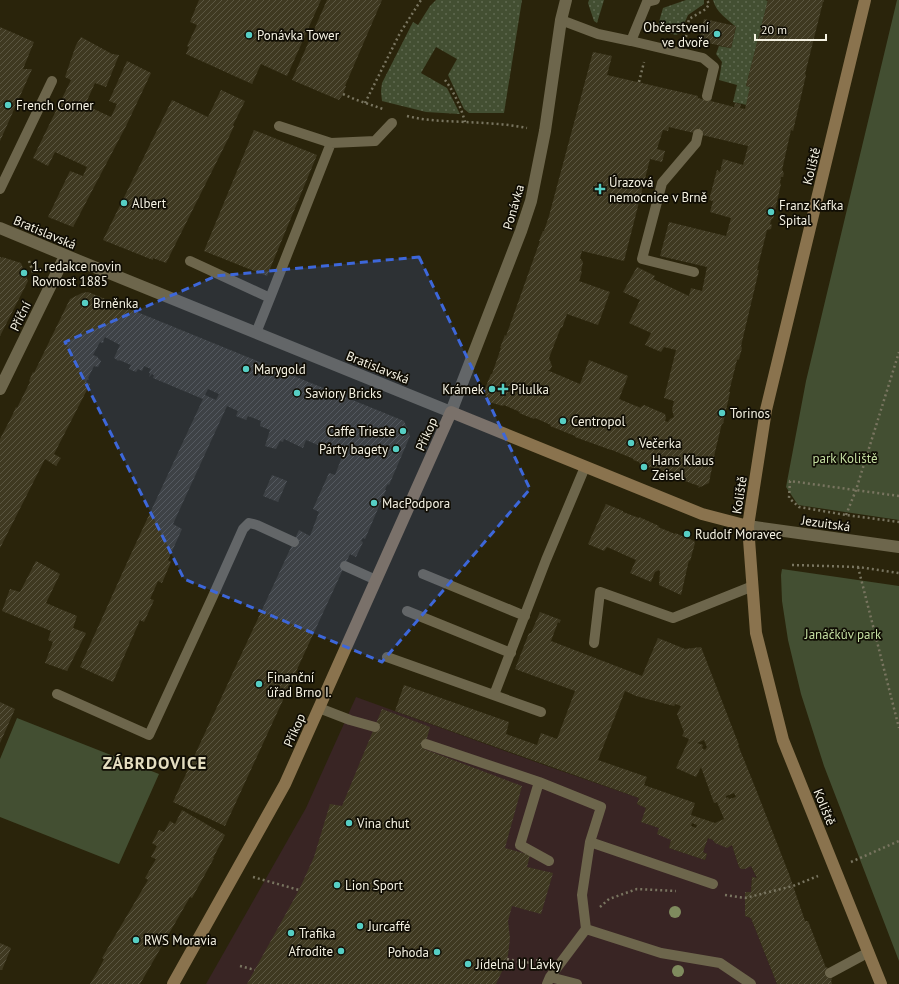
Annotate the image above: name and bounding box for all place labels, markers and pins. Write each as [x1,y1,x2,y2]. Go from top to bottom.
place label: Občerstvení ve dvoře [643,19,710,51]
place label: Ponávka Tower [257,27,340,44]
marker: Občerstvení ve dvoře [712,29,722,39]
marker: Ponávka Tower [244,30,254,40]
place label: French Corner [16,97,94,114]
marker: French Corner [3,100,13,110]
place label: Úrazová nemocnice v Brně [609,174,707,206]
marker: Úrazová nemocnice v Brně [594,183,606,195]
place label: Albert [132,195,167,212]
place label: Franz Kafka Spital [779,197,843,229]
marker: Albert [119,198,129,208]
marker: Franz Kafka Spital [766,207,776,217]
place label: 1. redakce novin Rovnost 1885 [32,258,121,290]
marker: 1. redakce novin Rovnost 1885 [19,268,29,278]
place label: Brněnka [93,295,139,312]
marker: Brněnka [80,298,90,308]
place label: Marygold [254,361,306,378]
marker: Marygold [241,364,251,374]
place label: Krámek [442,381,485,398]
place label: Pilulka [511,381,549,398]
marker: Krámek [487,384,497,394]
marker: Pilulka [498,384,508,394]
place label: Saviory Bricks [305,385,382,402]
marker: Saviory Bricks [292,388,302,398]
place label: Torinos [730,405,770,422]
marker: Torinos [717,408,727,418]
place label: Centropol [571,413,625,430]
marker: Centropol [558,416,568,426]
place label: Caffe Trieste [327,423,395,440]
marker: Caffe Trieste [398,426,408,436]
place label: Večerka [638,435,681,452]
marker: Večerka [626,438,636,448]
place label: Párty bagety [319,441,388,458]
marker: Párty bagety [391,444,401,454]
place label: Hans Klaus Zeisel [652,452,714,484]
marker: Hans Klaus Zeisel [639,462,649,472]
place label: MacPodpora [382,495,450,512]
marker: MacPodpora [369,498,379,508]
place label: Rudolf Moravec [695,526,782,543]
marker: Rudolf Moravec [682,529,692,539]
place label: Finanční úřad Brno I. [267,669,332,701]
marker: Finanční úřad Brno I. [254,679,264,689]
place label: Vina chut [356,815,410,832]
marker: Vina chut [344,818,354,828]
place label: Lion Sport [345,877,403,894]
marker: Lion Sport [332,880,342,890]
place label: Jurcaffé [367,918,410,935]
marker: Jurcaffé [355,921,365,931]
place label: Trafika [299,925,335,942]
marker: Trafika [286,928,296,938]
place label: RWS Moravia [144,932,217,949]
marker: RWS Moravia [131,935,141,945]
place label: Afrodite [289,943,333,960]
place label: Pohoda [388,944,429,961]
marker: Afrodite [336,946,346,956]
marker: Pohoda [432,947,442,957]
place label: Jídelna U Lávky [475,956,561,973]
marker: Jídelna U Lávky [463,959,473,969]

